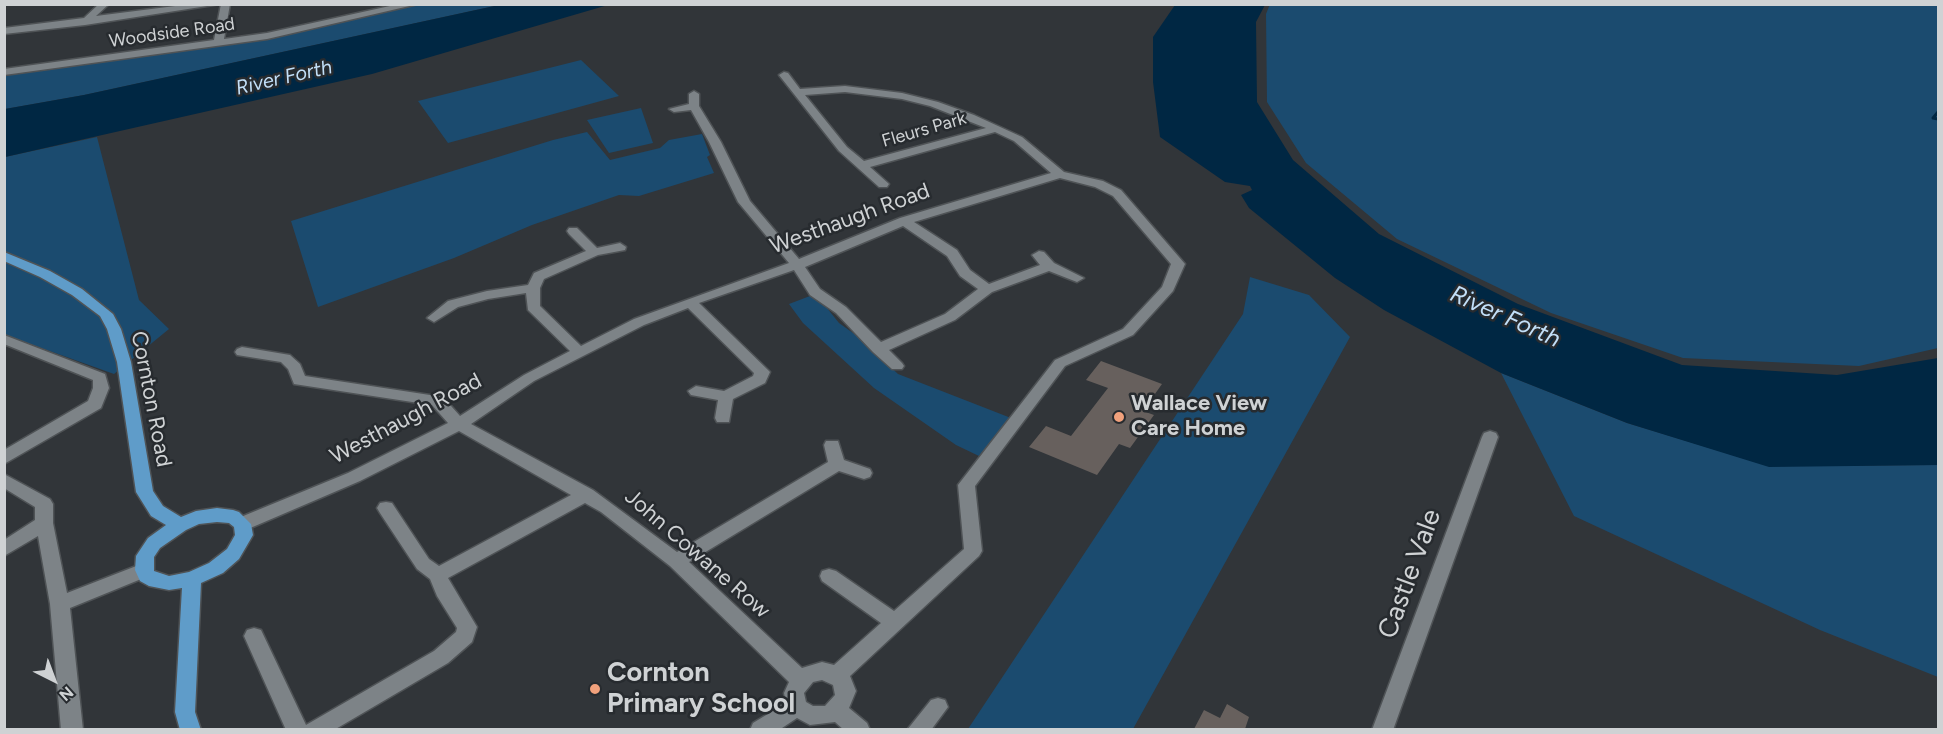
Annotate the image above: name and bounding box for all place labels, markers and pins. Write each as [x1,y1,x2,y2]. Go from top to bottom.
place label: Wallace View Care Home [1131,391,1267,442]
marker: Wallace View Care Home [1112,410,1126,424]
place label: Cornton Primary School [607,657,795,720]
marker: Cornton Primary School [588,682,602,696]

